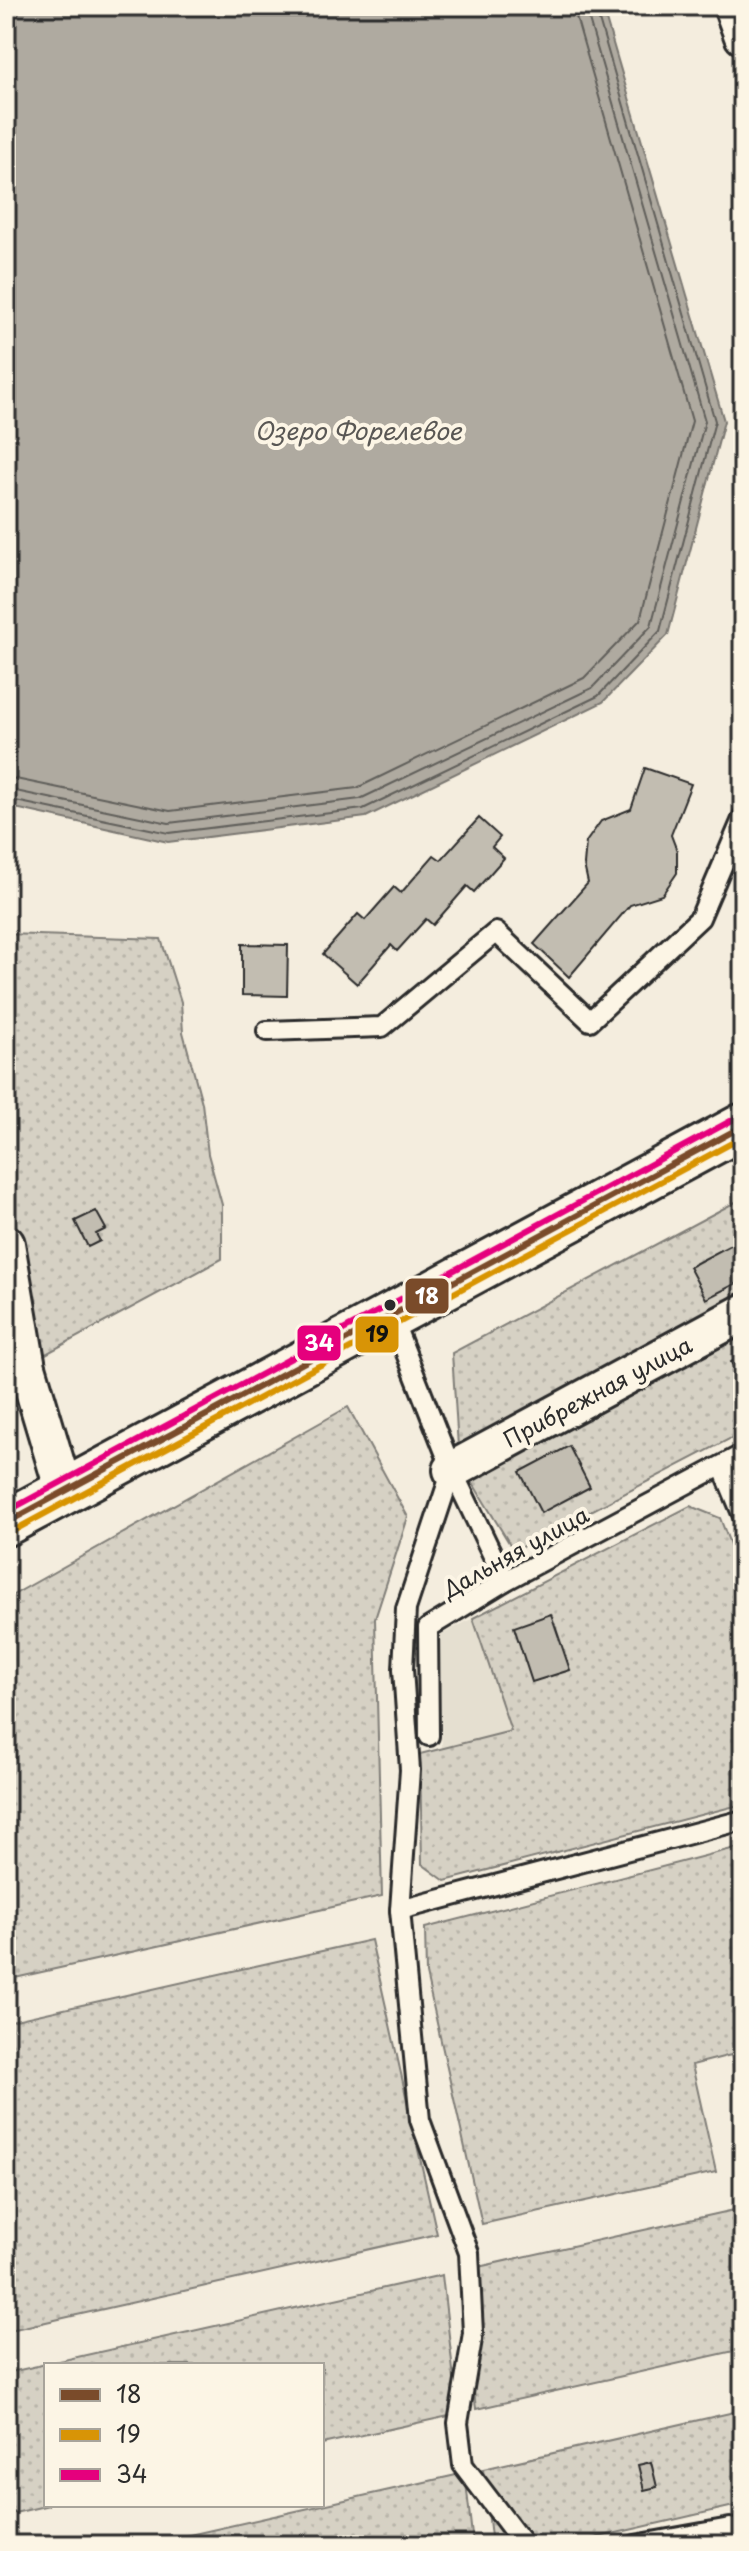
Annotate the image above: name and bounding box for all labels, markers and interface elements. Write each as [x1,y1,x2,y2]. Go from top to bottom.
water label: Озеро Форелевое [254,412,462,448]
line badge: 18 [404,1277,450,1315]
text: 18 [415,1278,439,1311]
unlabelled marker [382,1297,398,1313]
line badge: 19 [354,1315,400,1354]
text: 19 [365,1316,389,1349]
line badge: 34 [296,1324,342,1362]
text: 34 [304,1325,334,1358]
street label: Прибрежная улица [497,1327,697,1455]
street label: Дальняя улица [435,1497,594,1605]
legend [44,2363,324,2507]
text: 18 [116,2375,142,2411]
text: 19 [116,2415,141,2451]
text: 34 [116,2455,148,2491]

